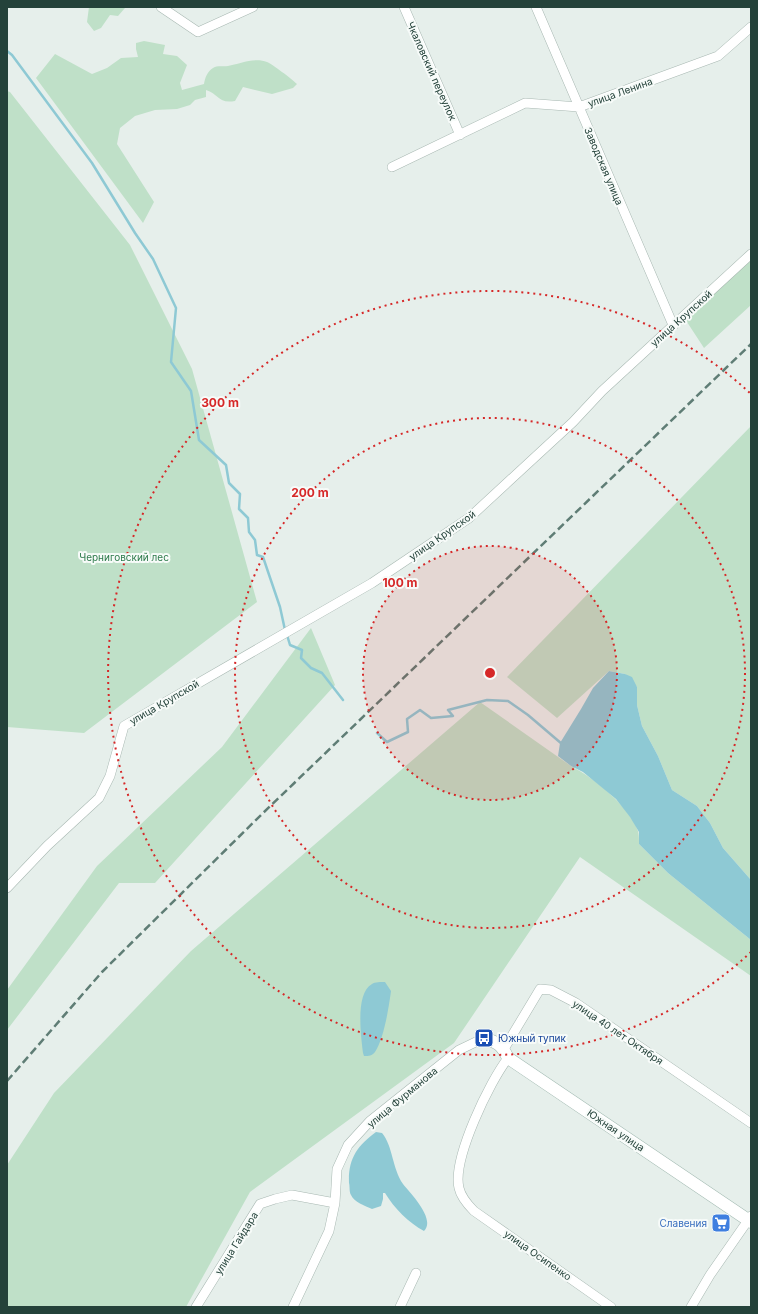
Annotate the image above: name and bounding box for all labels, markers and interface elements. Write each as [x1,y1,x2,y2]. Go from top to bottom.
street label: Чкаловский переулок [405,20,459,123]
street label: улица Ленина [586,75,654,109]
street label: Заводская улица [582,125,626,207]
street label: улица Крупской [648,287,714,349]
text: 300 m [201,395,239,410]
text: 200 m [291,485,329,500]
street label: улица Крупской [407,508,478,562]
park label: Черниговский лес [79,551,169,563]
text: 100 m [382,575,418,590]
centre of rings [483,666,497,680]
street label: улица Крупской [127,677,201,727]
street label: улица 40 лет Октября [570,997,666,1067]
bus stop icon: Южный тупик [473,1027,495,1049]
place label: Южный тупик [498,1032,566,1044]
street label: улица Фурманова [365,1064,439,1130]
street label: Южная улица [585,1106,647,1154]
street label: улица Гайдара [212,1209,260,1277]
supermarket icon: Славения [710,1212,732,1234]
place label: Славения [659,1217,707,1229]
street label: улица Осипенко [502,1227,574,1283]

